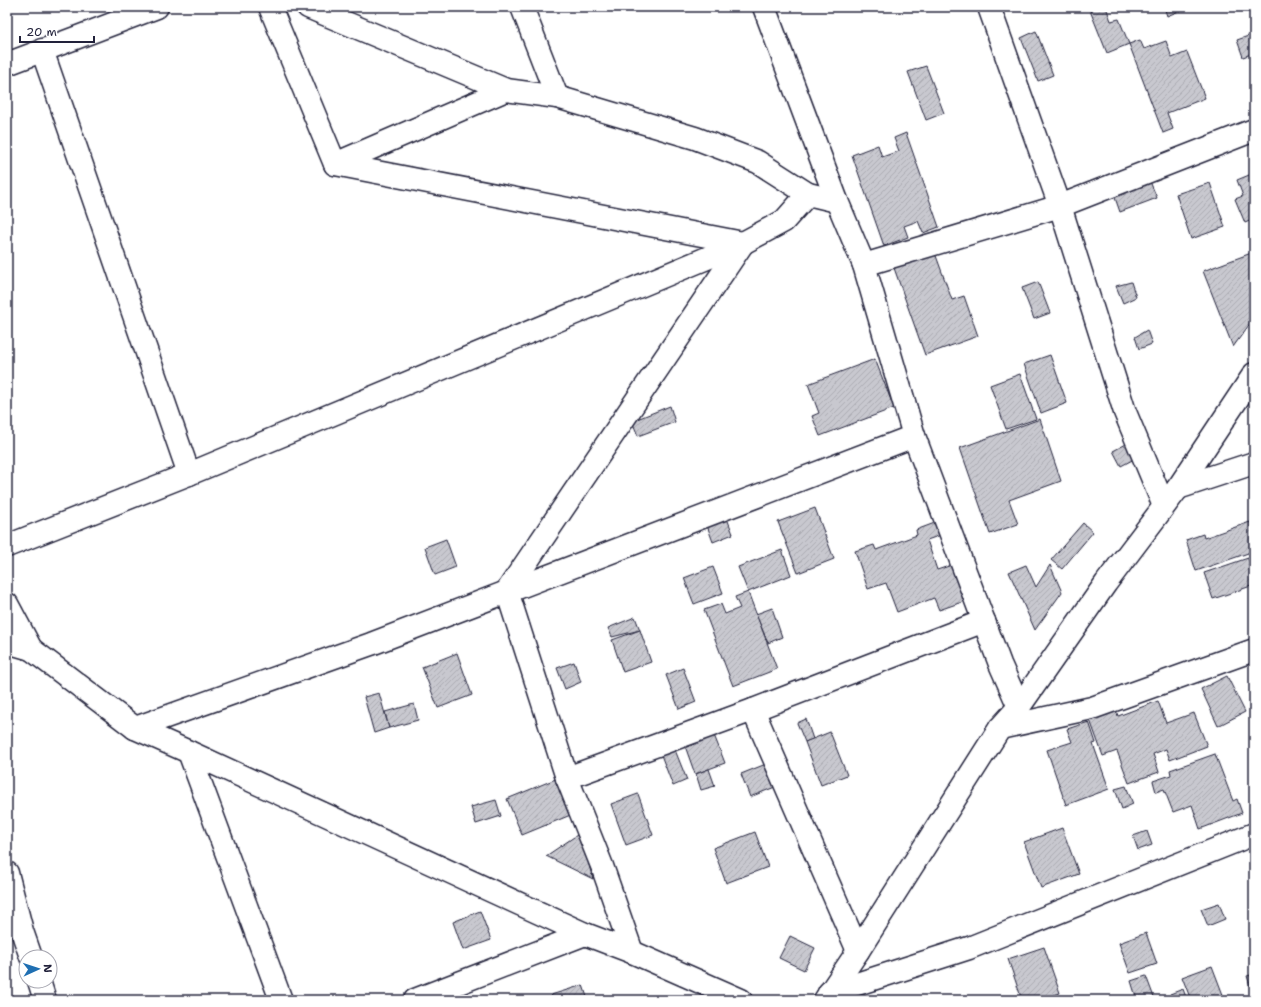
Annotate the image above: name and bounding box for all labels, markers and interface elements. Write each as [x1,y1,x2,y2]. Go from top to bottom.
scale bar [20,18,94,44]
text: 20 m [26,24,57,40]
north arrow [18,949,58,989]
text: N [40,964,55,974]

